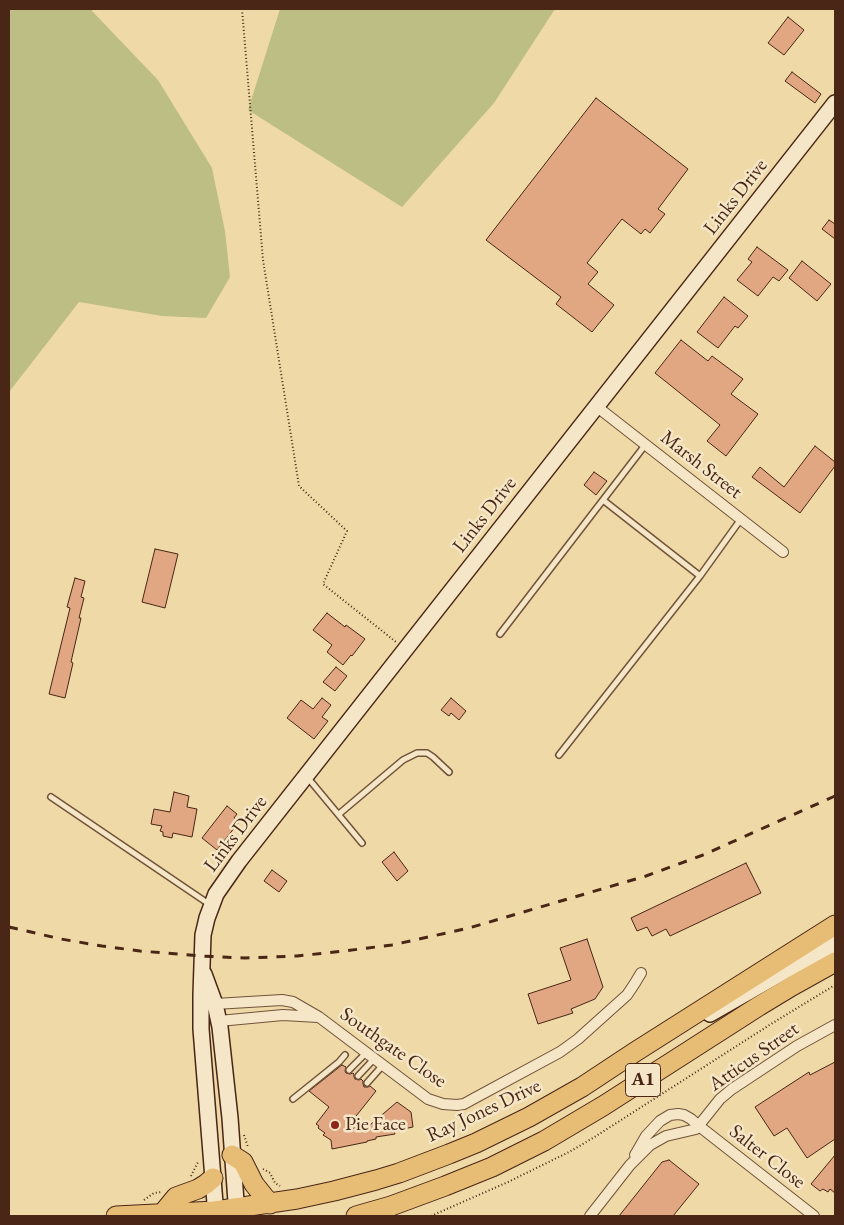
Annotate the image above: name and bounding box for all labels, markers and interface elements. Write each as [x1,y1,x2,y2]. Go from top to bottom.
street label: Links Drive [699,154,773,240]
street label: Marsh Street [655,426,747,504]
street label: Links Drive [448,472,522,558]
street label: Links Drive [199,791,273,877]
street label: Southgate Close [335,1003,451,1093]
street label: Atticus Street [704,1017,804,1097]
road number: A1 [626,1064,660,1096]
street label: Ray Jones Drive [423,1074,545,1148]
place label: Pie Face [345,1113,406,1137]
marker: Pie Face [329,1119,341,1131]
street label: Salter Close [724,1120,810,1194]

